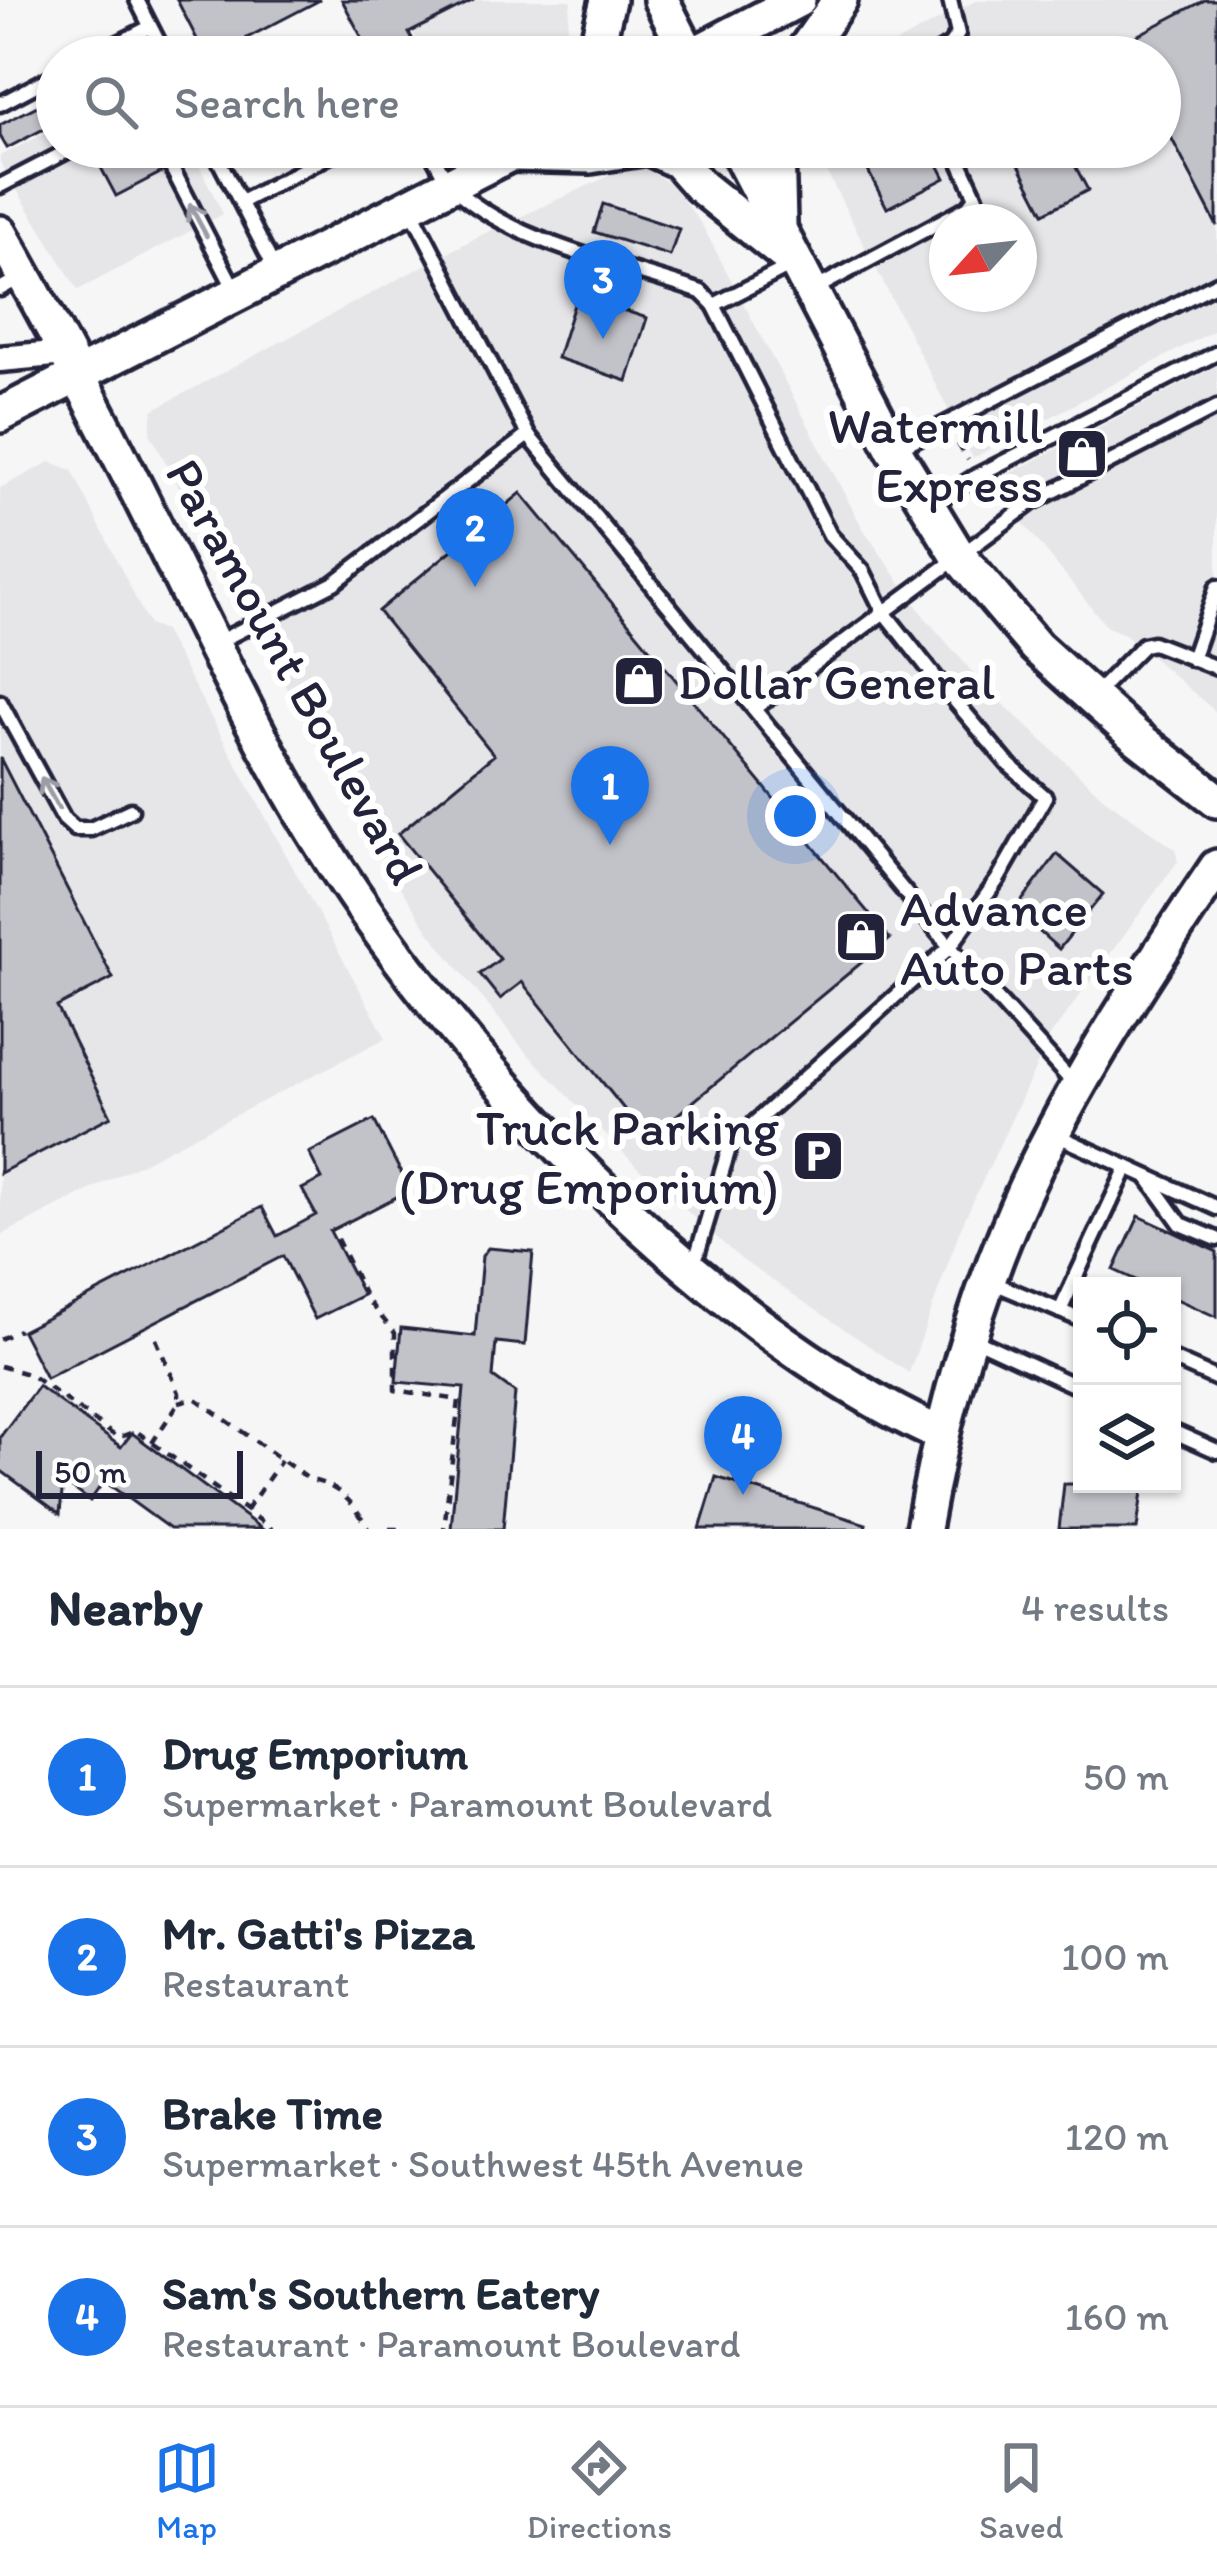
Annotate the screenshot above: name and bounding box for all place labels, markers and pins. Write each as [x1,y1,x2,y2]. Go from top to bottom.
pin: 3 [564,240,642,339]
place label: Watermill Express [828,395,1043,515]
shop icon: Watermill Express [1054,426,1110,482]
pin: 2 [436,488,514,587]
place label: Dollar General [678,651,995,712]
shop icon: Dollar General [611,653,667,709]
pin: 1 [571,746,649,845]
place label: Advance Auto Parts [900,878,1134,998]
shop icon: Advance Auto Parts [833,909,889,965]
place label: Truck Parking (Drug Emporium) [399,1097,779,1217]
parking icon: Truck Parking (Drug Emporium) [790,1128,846,1184]
pin: 4 [704,1396,782,1495]

